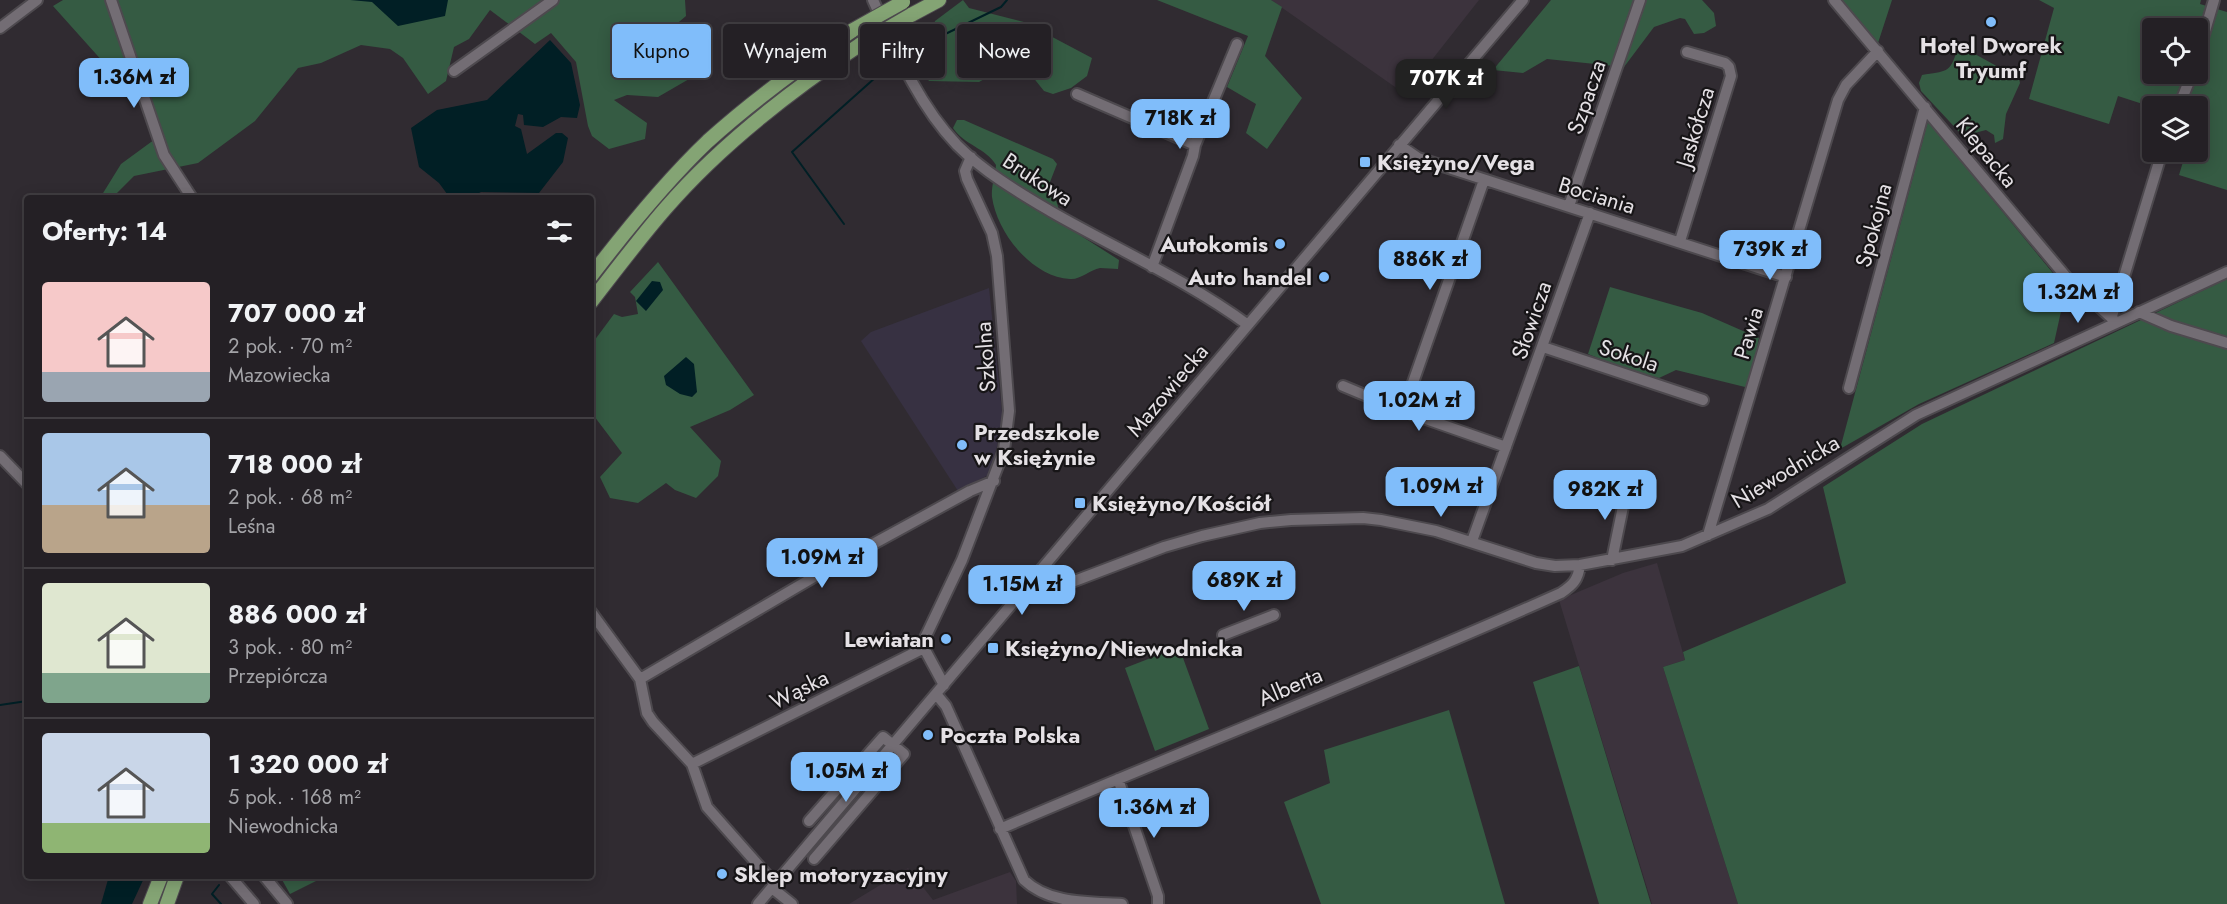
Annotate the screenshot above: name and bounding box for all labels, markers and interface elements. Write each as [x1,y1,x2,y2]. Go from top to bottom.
marker: Hotel Dworek Tryumf [1984,15,1998,29]
map controls [2142,18,2208,162]
button: locate [2142,18,2208,84]
chip: Kupno [612,24,711,78]
chip: Wynajem [723,24,848,78]
chip: Filtry [860,24,945,78]
chip: Nowe [957,24,1051,78]
place label: Hotel Dworek Tryumf [1920,29,2062,86]
street label: Szpacza [1558,56,1614,138]
pin: 1.36M zł [72,58,196,109]
pin: 707K zł [1391,59,1501,110]
text: 1.36M zł [93,63,175,92]
text: 707K zł [1409,64,1483,93]
street label: Jaskółcza [1667,83,1722,174]
button: layers [2142,96,2208,162]
pin: 718K zł [1125,99,1235,150]
text: 718K zł [1145,104,1215,133]
street label: Klepacka [1949,110,2025,194]
street label: Brukowa [997,144,1079,214]
place label: Księżyno/Vega [1377,146,1535,178]
marker: Księżyno/Vega [1358,155,1372,169]
street label: Bociania [1555,168,1639,222]
street label: Spokojna [1846,180,1900,270]
text: Oferty: 14 [42,212,167,250]
icon: filters [543,215,576,248]
place label: Autokomis [1159,228,1268,260]
pin: 739K zł [1715,230,1825,281]
text: 739K zł [1733,235,1807,264]
marker: Autokomis [1273,237,1287,251]
pin: 886K zł [1375,240,1485,291]
text: 886K zł [1393,245,1467,274]
place label: Auto handel [1187,261,1312,293]
marker: Auto handel [1317,270,1331,284]
pin: 1.32M zł [2016,273,2140,324]
street label: Słowicza [1503,277,1559,363]
text: 1.32M zł [2037,278,2119,307]
text: 707 000 zł [228,294,364,332]
street label: Pawia [1725,303,1771,363]
icon: home [90,306,162,378]
street label: Szkolna [967,321,1003,393]
street label: Sokola [1595,330,1663,380]
text: 2 pok. · 70 m² [228,332,352,361]
street label: Mazowiecka [1119,337,1215,443]
text: Mazowiecka [228,361,330,390]
pin: 1.02M zł [1357,381,1481,432]
text: 1.02M zł [1378,386,1460,415]
place label: Przedszkole w Księżynie [973,416,1100,473]
street label: Niewodnicka [1725,426,1845,516]
marker: Przedszkole w Księżynie [955,438,969,452]
text: 718 000 zł [228,445,361,483]
icon: home [90,457,162,529]
pin: 1.09M zł [1379,467,1503,518]
pin: 982K zł [1550,470,1660,521]
text: 1.09M zł [1400,472,1482,501]
text: 982K zł [1568,475,1642,504]
text: 2 pok. · 68 m² [228,483,352,512]
place label: Księżyno/Kościół [1092,487,1273,519]
marker: Księżyno/Kościół [1073,496,1087,510]
text: Leśna [228,512,275,541]
pin: 1.09M zł [760,538,884,589]
text: 1.09M zł [781,543,863,572]
pin: 689K zł [1189,561,1299,612]
pin: 1.15M zł [960,565,1084,616]
text: 689K zł [1206,566,1282,595]
text: 1.15M zł [982,570,1062,599]
text: 886 000 zł [228,595,366,633]
icon: home [90,607,162,679]
place label: Lewiatan [844,623,934,655]
marker: Lewiatan [939,632,953,646]
place label: Księżyno/Niewodnicka [1005,632,1243,664]
text: 3 pok. · 80 m² [228,633,352,662]
marker: Księżyno/Niewodnicka [986,641,1000,655]
street label: Alberta [1253,658,1327,714]
street label: Wąska [764,661,834,717]
text: Przepiórcza [228,662,328,691]
place label: Poczta Polska [940,719,1080,751]
marker: Poczta Polska [921,728,935,742]
text: 1 320 000 zł [228,745,387,783]
pin: 1.05M zł [784,752,908,803]
icon: home [90,757,162,829]
text: 1.05M zł [805,757,887,786]
text: 5 pok. · 168 m² [228,783,361,812]
pin: 1.36M zł [1092,788,1216,839]
text: 1.36M zł [1113,793,1195,822]
text: Niewodnicka [228,812,338,841]
place label: Sklep motoryzacyjny [734,858,948,890]
marker: Sklep motoryzacyjny [715,867,729,881]

